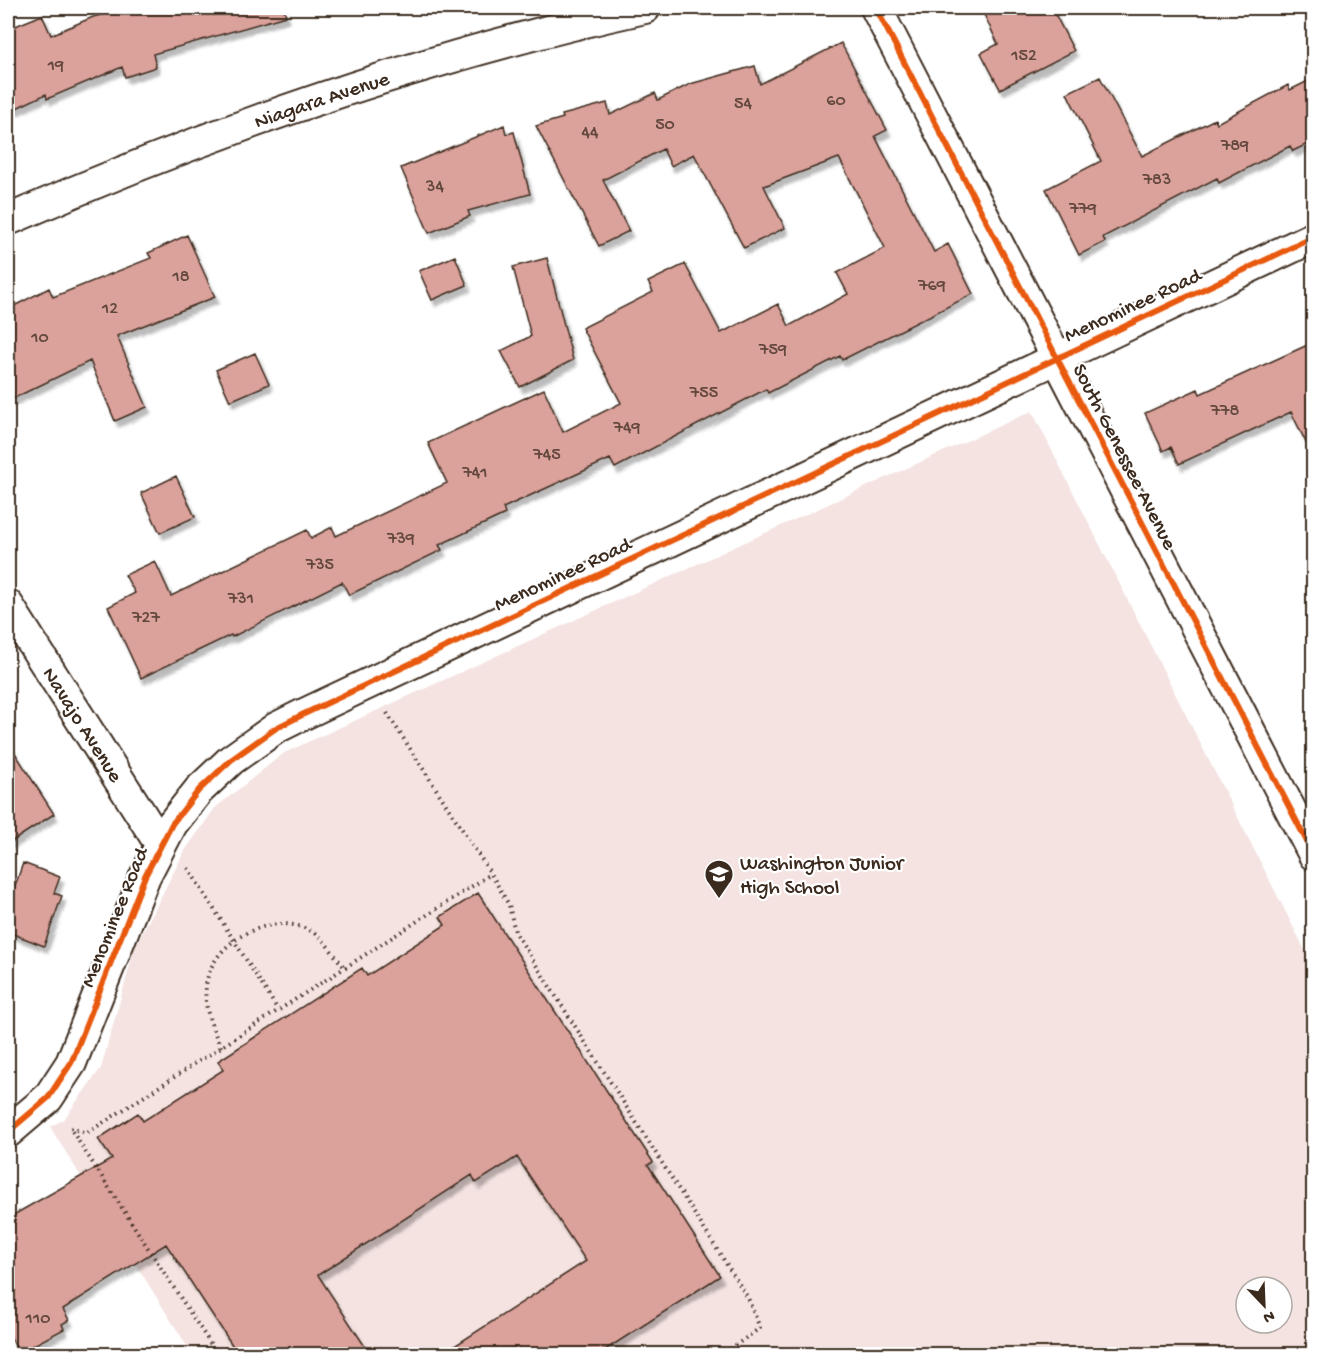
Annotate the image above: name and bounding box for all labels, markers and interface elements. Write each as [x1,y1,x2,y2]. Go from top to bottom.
house number: 152 [1010,46,1037,67]
house number: 19 [47,56,64,77]
street label: Niagara Avenue [252,68,394,137]
house number: 60 [826,91,846,112]
house number: 54 [734,94,752,115]
house number: 50 [655,115,675,136]
house number: 44 [581,123,599,144]
house number: 789 [1220,136,1249,157]
house number: 783 [1142,170,1171,191]
house number: 34 [425,177,444,198]
house number: 779 [1068,199,1097,220]
street label: Menominee Road [1061,264,1207,350]
house number: 18 [171,267,190,288]
house number: 769 [917,276,946,297]
house number: 12 [101,299,118,320]
house number: 10 [30,328,49,349]
house number: 759 [758,340,787,361]
street label: South Genessee Avenue [1065,360,1181,556]
house number: 755 [689,383,718,404]
house number: 778 [1210,401,1239,422]
house number: 749 [613,418,640,439]
house number: 745 [532,445,561,466]
house number: 741 [461,463,488,484]
house number: 739 [386,529,415,550]
street label: Menominee Road [491,533,637,619]
house number: 735 [305,555,334,576]
house number: 731 [227,589,254,610]
house number: 727 [131,608,160,629]
street label: Navajo Avenue [35,664,127,789]
street label: Menominee Road [77,843,156,992]
place label: Washington Junior High School [740,853,905,902]
school or university icon: Washington Junior High School [703,858,735,900]
north arrow [1234,1275,1294,1335]
text: N [1259,1305,1277,1327]
house number: 110 [25,1309,50,1330]

